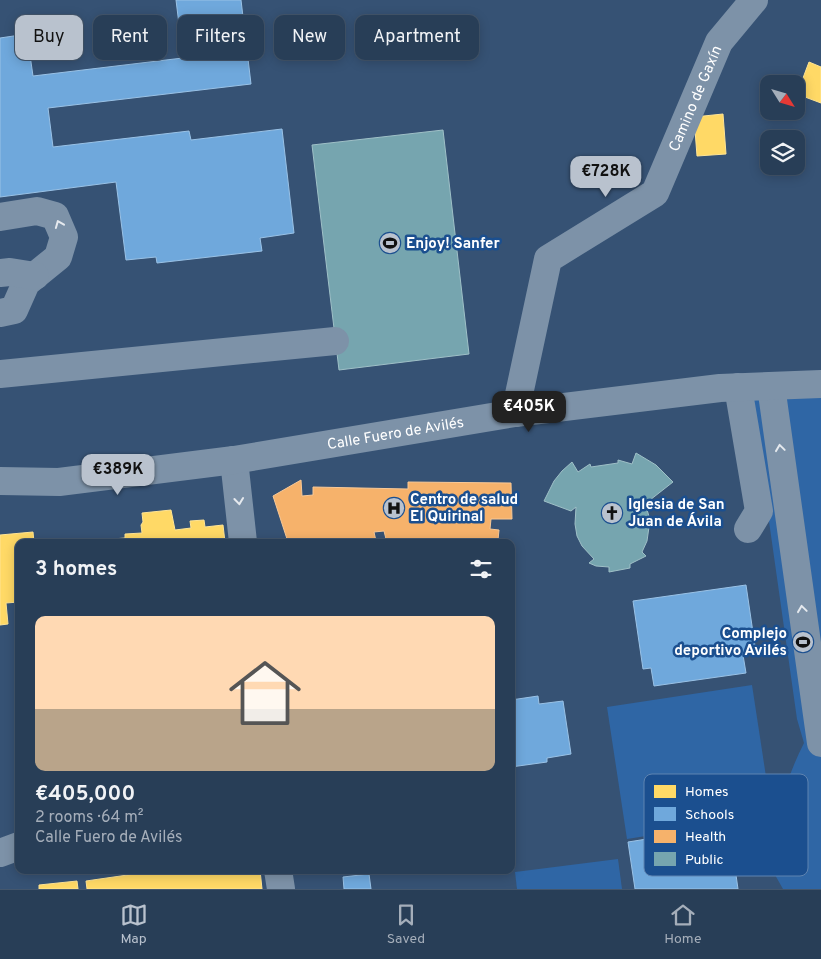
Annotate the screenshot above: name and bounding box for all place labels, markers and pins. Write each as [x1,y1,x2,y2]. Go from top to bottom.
pin: €728K [571,156,641,198]
sports icon: Enjoy! Sanfer [378,231,402,255]
place label: Enjoy! Sanfer [406,235,500,254]
pin: €405K [494,390,564,433]
pin: €389K [83,454,153,496]
place label: Centro de salud El Quirinal [410,491,518,527]
hospital icon: Centro de salud El Quirinal [382,496,406,520]
place label: Iglesia de San Juan de Ávila [628,496,725,532]
church icon: Iglesia de San Juan de Ávila [600,501,624,525]
place label: Complejo deportivo Avilés [674,625,787,661]
sports icon: Complejo deportivo Avilés [791,630,815,654]

